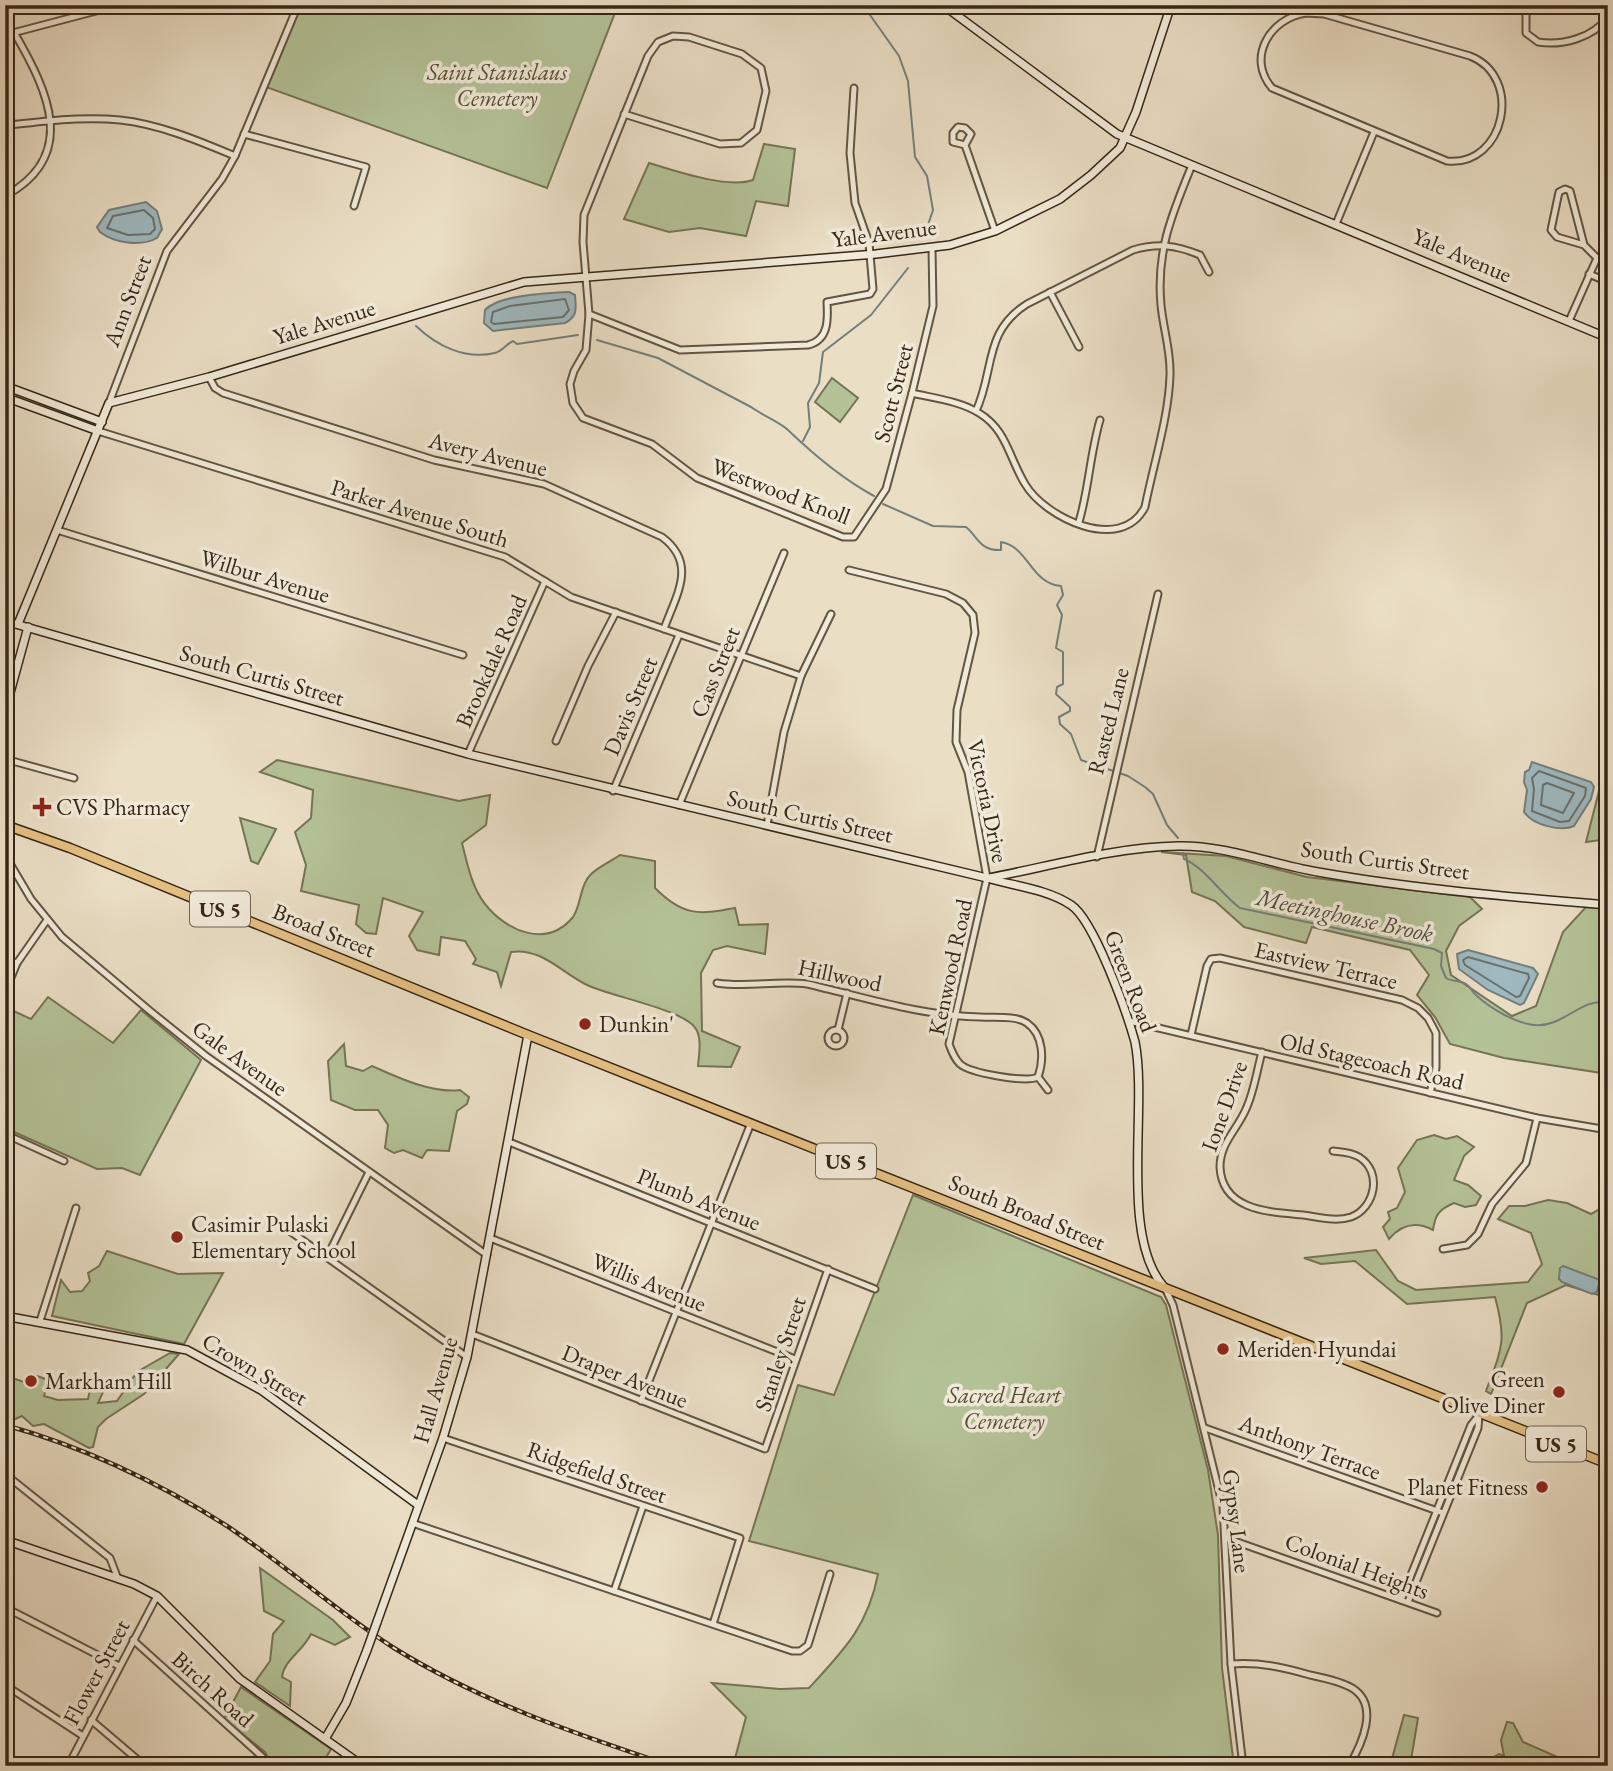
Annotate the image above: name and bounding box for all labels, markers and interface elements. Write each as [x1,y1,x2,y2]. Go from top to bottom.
park label: Saint Stanislaus Cemetery [426,57,568,113]
street label: Yale Avenue [830,212,938,254]
street label: Yale Avenue [1408,221,1516,289]
street label: Ann Street [96,250,158,352]
street label: Yale Avenue [269,292,379,352]
street label: Scott Street [866,340,920,445]
street label: Avery Avenue [425,425,550,483]
street label: Westwood Knoll [707,451,855,531]
street label: Parker Avenue South [327,472,513,554]
street label: Wilbur Avenue [197,542,333,610]
street label: Brookdale Road [448,590,534,732]
street label: Cass Street [683,621,747,722]
street label: South Curtis Street [176,637,348,713]
street label: Davis Street [596,651,664,760]
street label: Rasted Lane [1080,665,1136,777]
street label: Victoria Drive [960,737,1016,865]
street label: South Curtis Street [724,782,897,850]
place label: CVS Pharmacy [56,792,191,822]
marker: CVS Pharmacy [34,799,50,815]
street label: South Curtis Street [1299,833,1472,887]
water label: Meetinghouse Brook [1252,881,1436,949]
road number: US 5 [190,892,250,926]
street label: Broad Street [268,896,380,964]
street label: Kenwood Road [921,896,979,1038]
street label: Green Road [1098,926,1164,1037]
street label: Eastview Terrace [1252,934,1400,996]
street label: Hillwood [795,952,885,999]
place label: Dunkin' [599,1009,674,1039]
street label: Gale Avenue [186,1013,294,1103]
marker: Dunkin' [577,1016,593,1032]
street label: Old Stagecoach Road [1277,1025,1467,1097]
street label: Ione Drive [1194,1057,1254,1155]
road number: US 5 [816,1144,876,1178]
street label: Plumb Avenue [633,1161,765,1237]
street label: South Broad Street [944,1167,1110,1257]
place label: Casimir Pulaski Elementary School [191,1209,357,1265]
marker: Casimir Pulaski Elementary School [169,1229,185,1245]
street label: Willis Avenue [587,1245,711,1319]
street label: Stanley Street [747,1292,813,1415]
street label: Crown Street [197,1326,314,1413]
street label: Hall Avenue [405,1333,465,1447]
place label: Meriden Hyundai [1237,1334,1397,1364]
street label: Draper Avenue [558,1337,692,1415]
marker: Meriden Hyundai [1215,1341,1231,1357]
place label: Green Olive Diner [1441,1364,1545,1420]
place label: Markham Hill [45,1366,172,1396]
marker: Markham Hill [23,1373,39,1389]
park label: Sacred Heart Cemetery [946,1380,1062,1436]
marker: Green Olive Diner [1551,1384,1567,1400]
street label: Anthony Terrace [1234,1407,1385,1487]
road number: US 5 [1526,1426,1586,1462]
street label: Ridgefield Street [523,1434,672,1510]
street label: Gypsy Lane [1216,1467,1258,1575]
place label: Planet Fitness [1407,1472,1528,1502]
marker: Planet Fitness [1534,1479,1550,1495]
street label: Colonial Heights [1281,1526,1433,1606]
street label: Flower Street [56,1613,137,1730]
street label: Birch Road [166,1644,261,1734]

